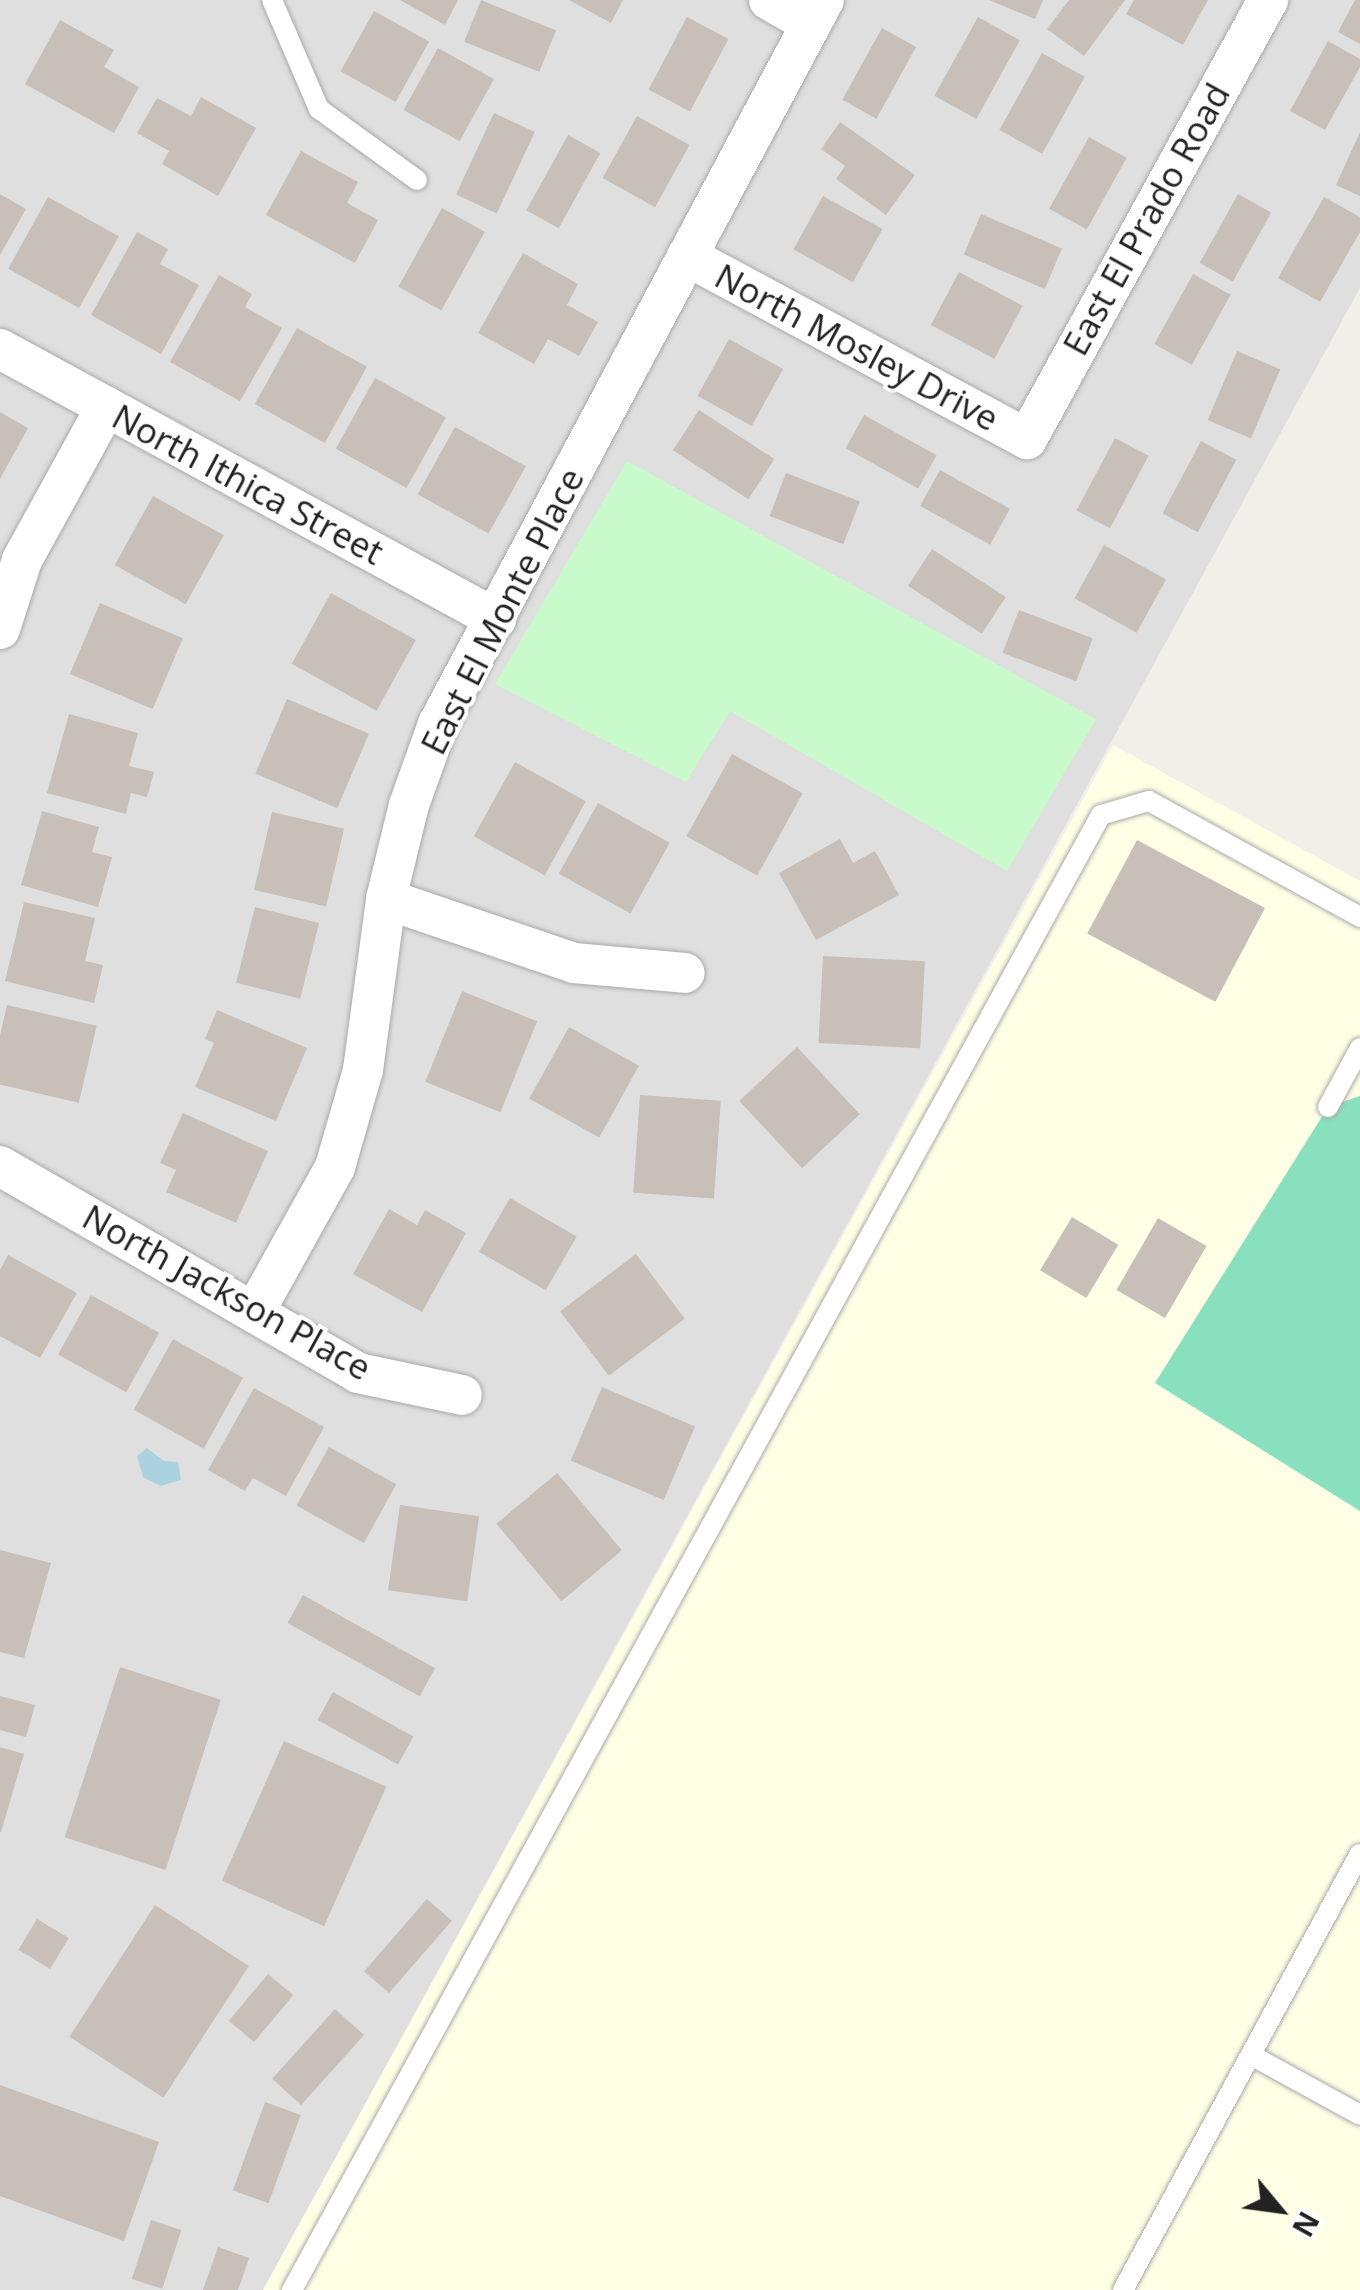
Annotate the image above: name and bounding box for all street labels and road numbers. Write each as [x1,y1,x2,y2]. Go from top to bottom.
street label: East El Prado Road [1054,76,1238,362]
street label: North Mosley Drive [708,255,1006,439]
street label: North Ithica Street [106,395,390,573]
street label: East El Monte Place [412,461,592,761]
street label: North Jackson Place [76,1195,378,1389]

